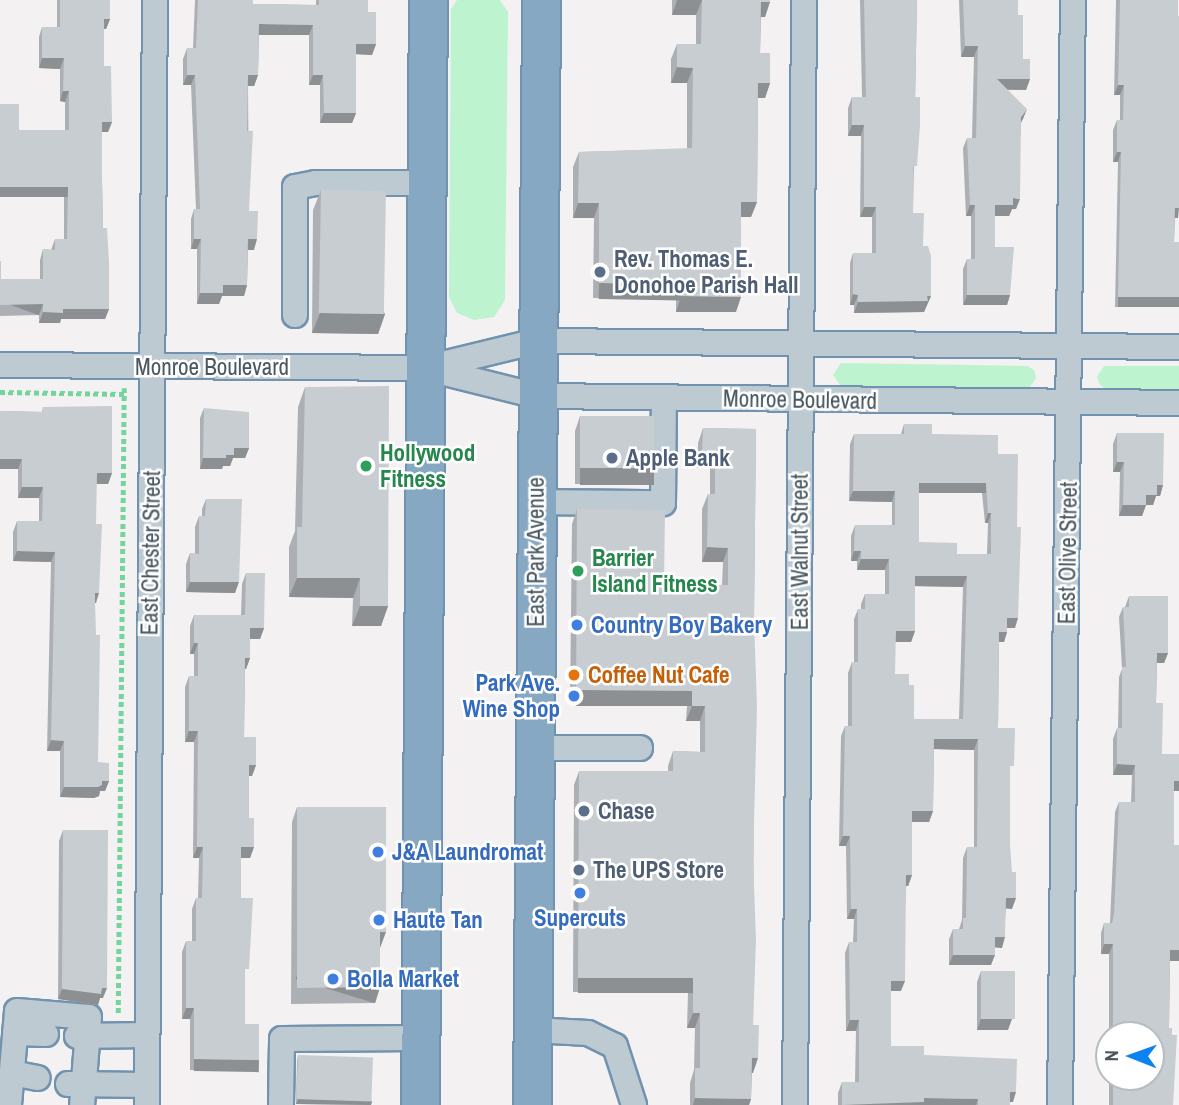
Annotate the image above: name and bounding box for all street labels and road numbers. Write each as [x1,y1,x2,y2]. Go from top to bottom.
street label: Monroe Boulevard [135,353,289,381]
street label: Monroe Boulevard [723,385,877,415]
street label: East Chester Street [136,470,166,636]
street label: East Walnut Street [786,474,814,630]
street label: East Park Avenue [522,477,550,627]
street label: East Olive Street [1053,481,1083,625]

